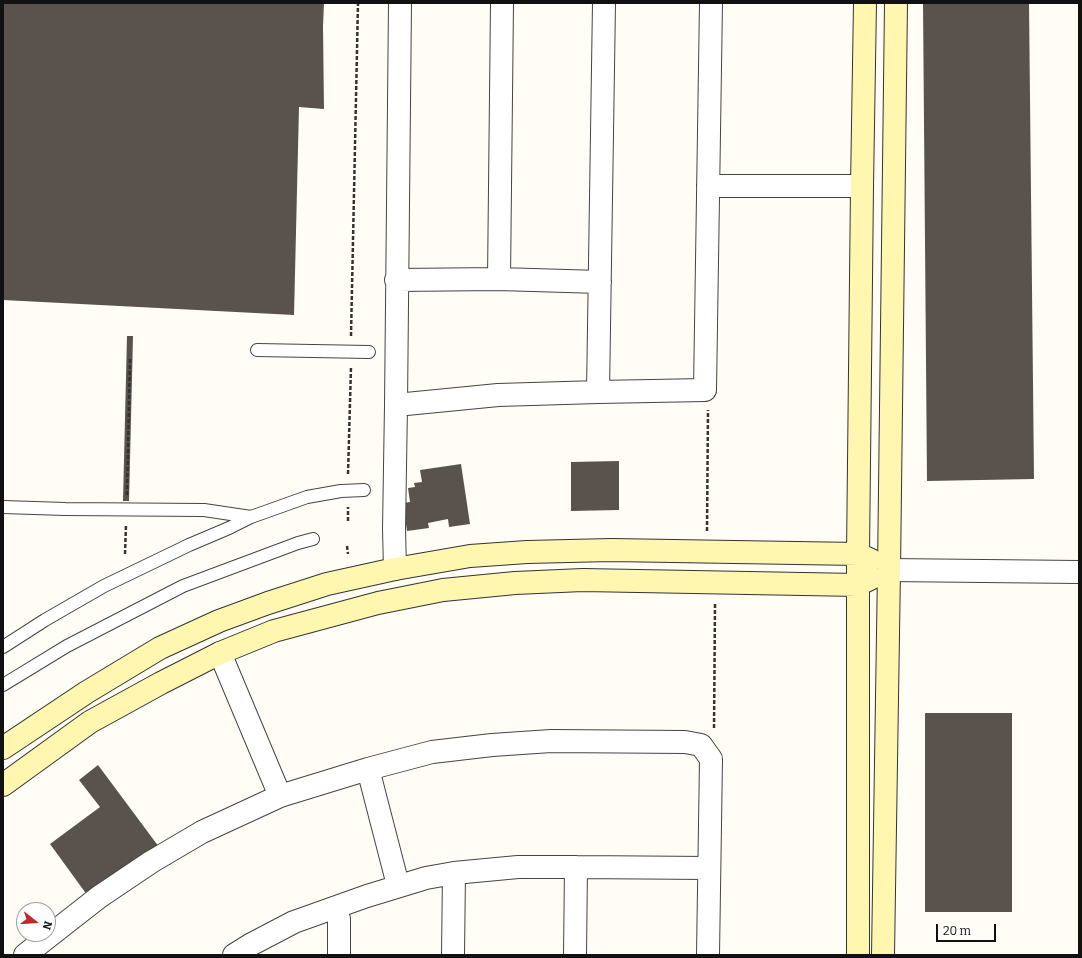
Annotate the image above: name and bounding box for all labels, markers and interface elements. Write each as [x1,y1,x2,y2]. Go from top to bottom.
north arrow [16,902,56,942]
scale bar [938,916,998,942]
text: N [40,919,54,931]
text: 20 m [943,924,971,938]

